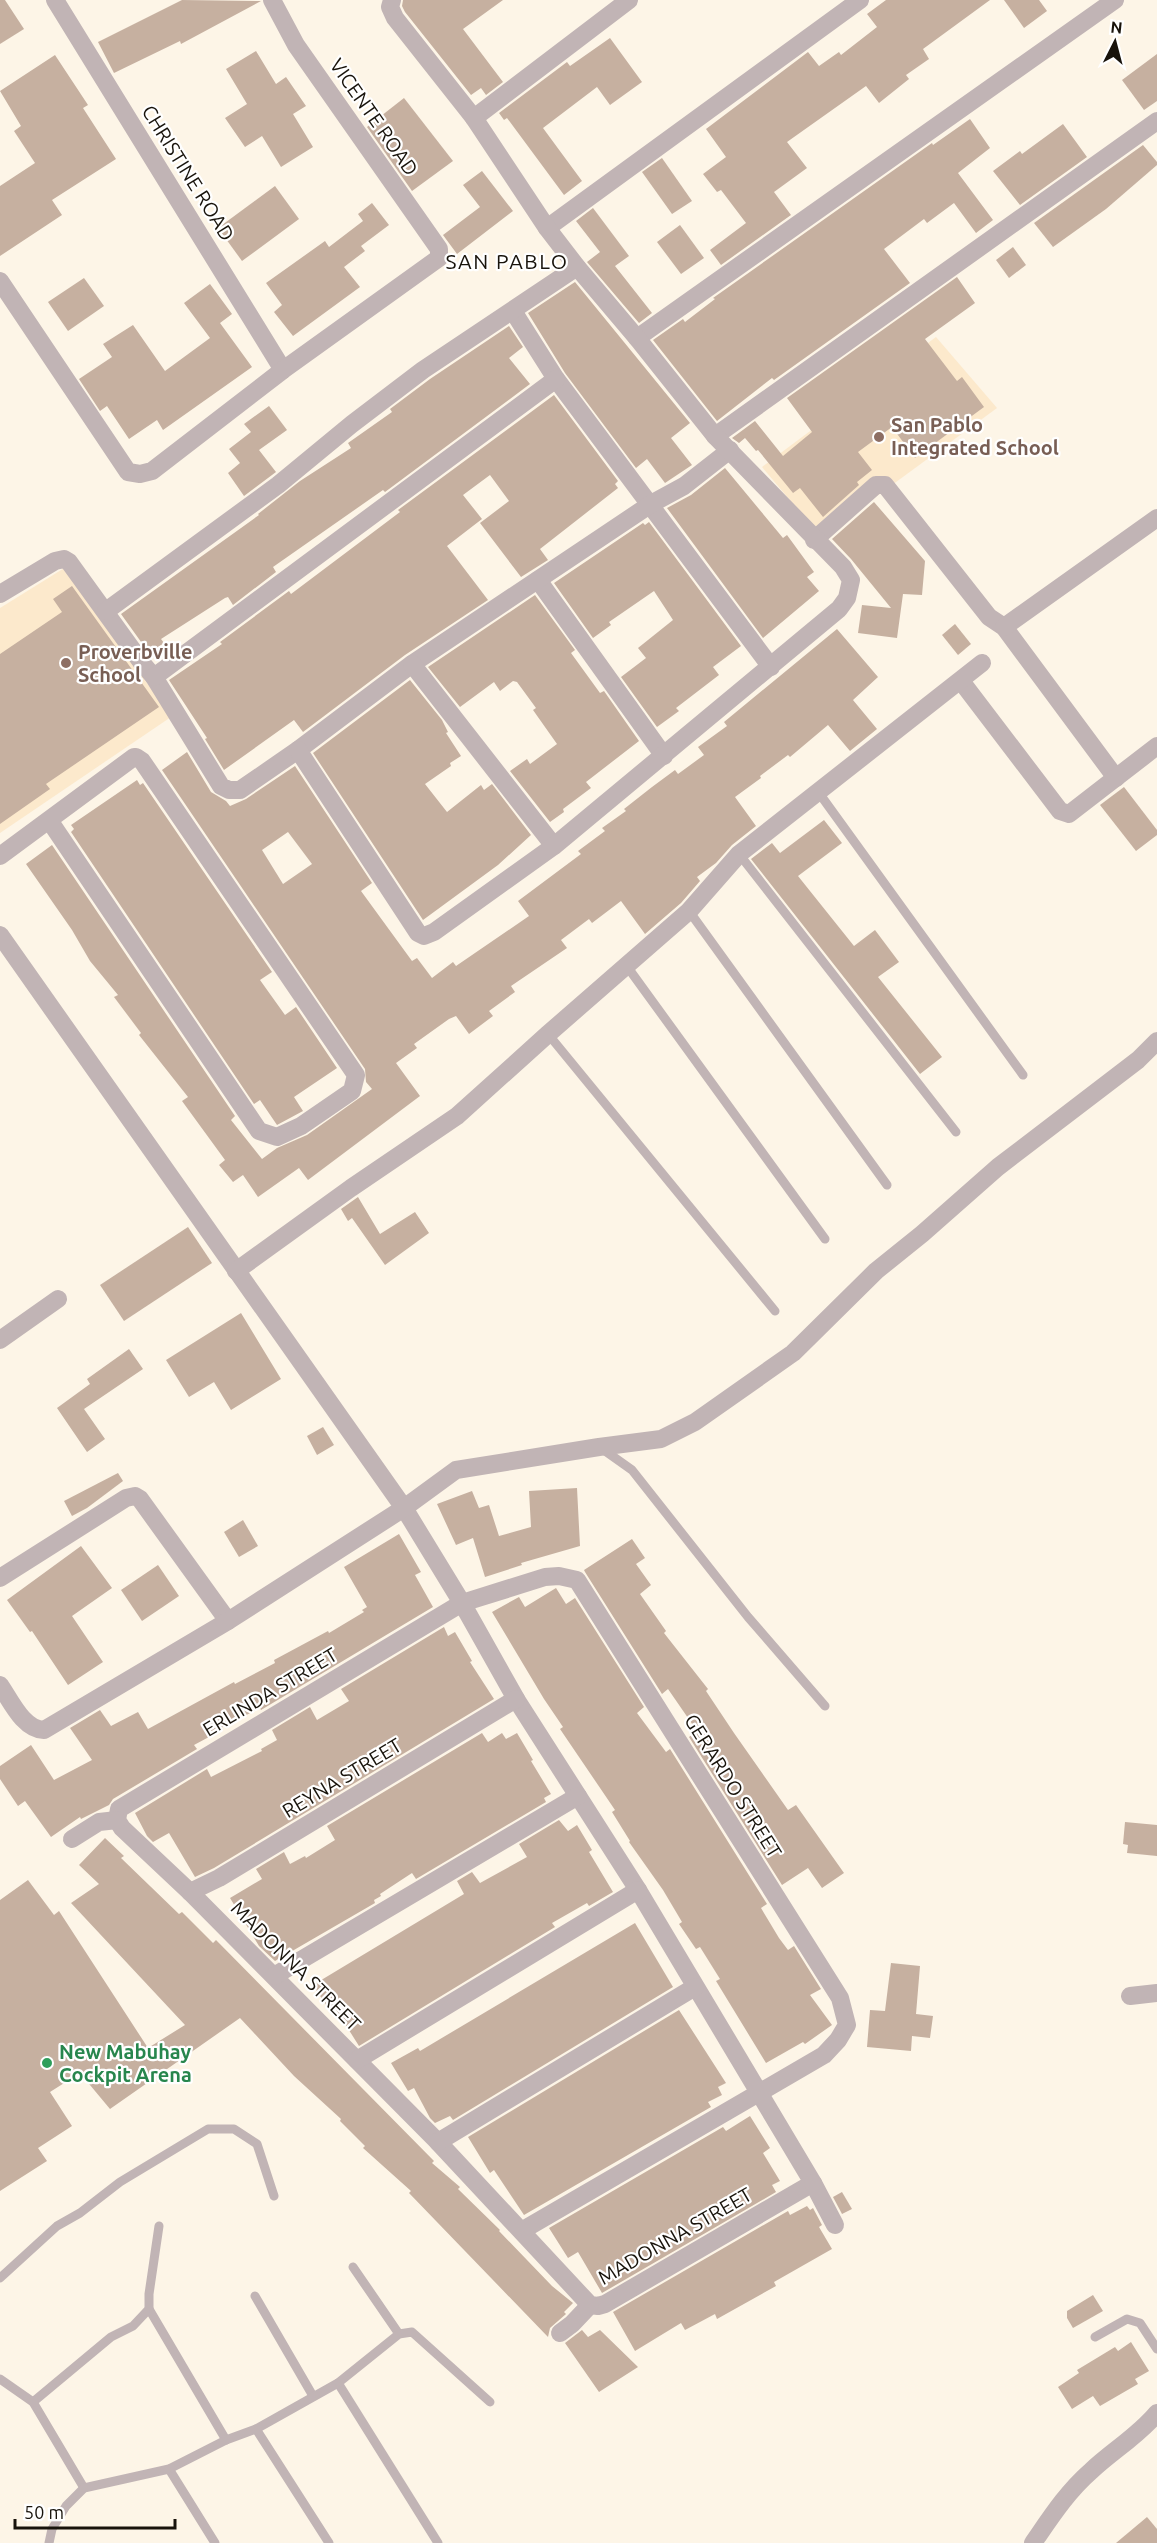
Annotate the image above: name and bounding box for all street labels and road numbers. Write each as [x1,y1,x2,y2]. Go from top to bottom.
street label: VICENTE ROAD [326,54,423,180]
street label: CHRISTINE ROAD [137,101,239,245]
street label: ERLINDA STREET [199,1642,341,1741]
street label: GERARDO STREET [680,1710,787,1862]
street label: REYNA STREET [278,1733,405,1822]
street label: MADONNA STREET [227,1896,366,2035]
street label: MADONNA STREET [594,2182,756,2289]

